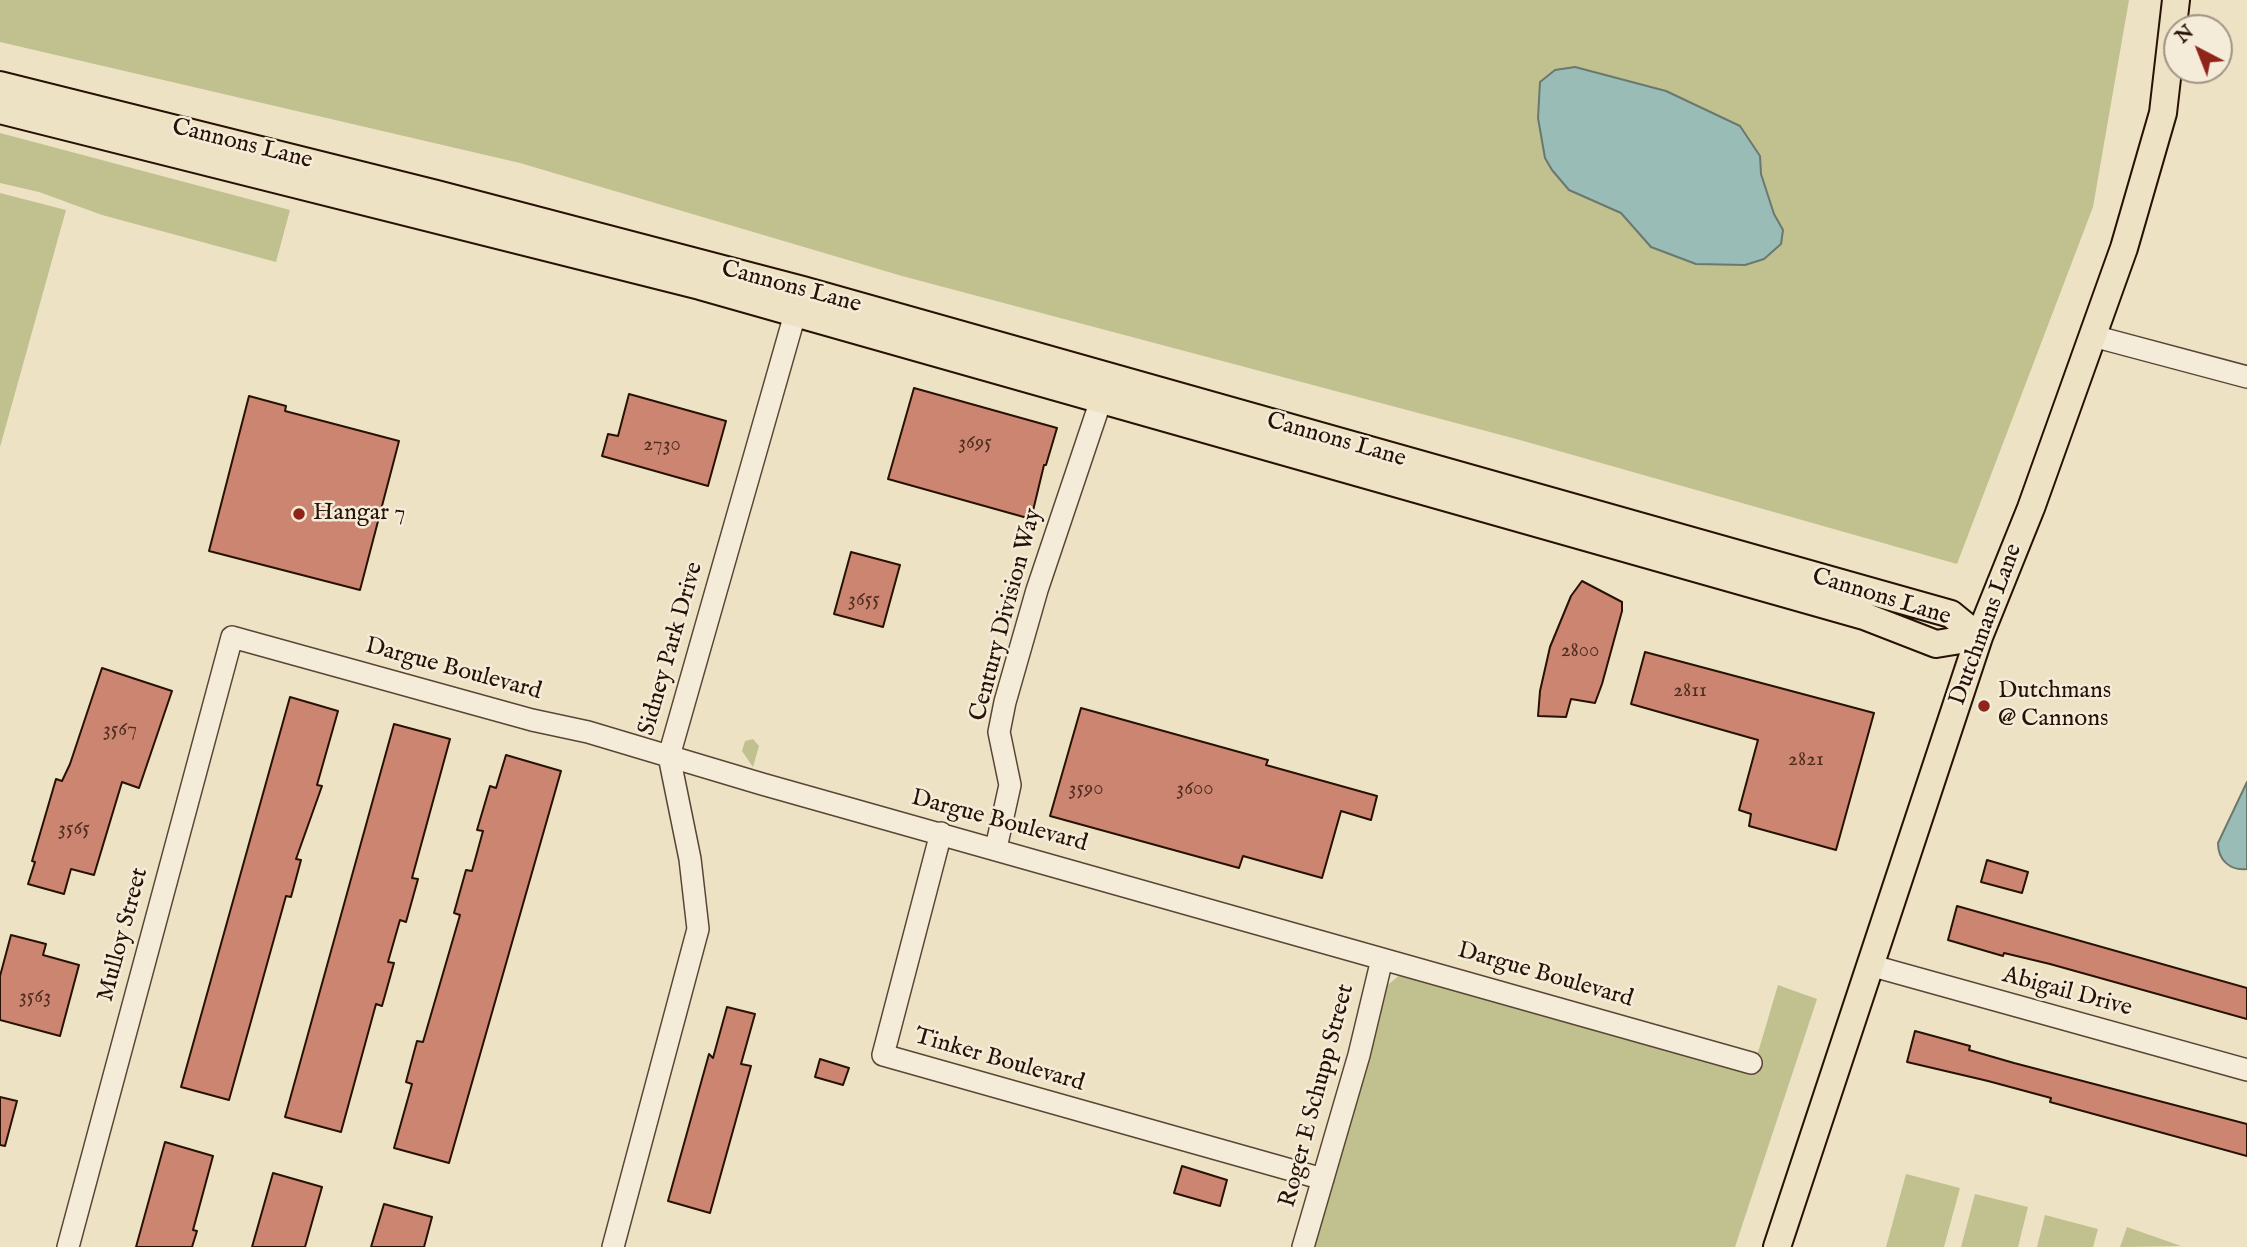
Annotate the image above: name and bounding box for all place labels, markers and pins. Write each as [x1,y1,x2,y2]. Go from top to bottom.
place label: Hangar 7 [313,500,405,528]
marker: Hangar 7 [291,506,307,522]
place label: Dutchmans @ Cannons [1998,678,2111,734]
marker: Dutchmans @ Cannons [1976,698,1992,714]

